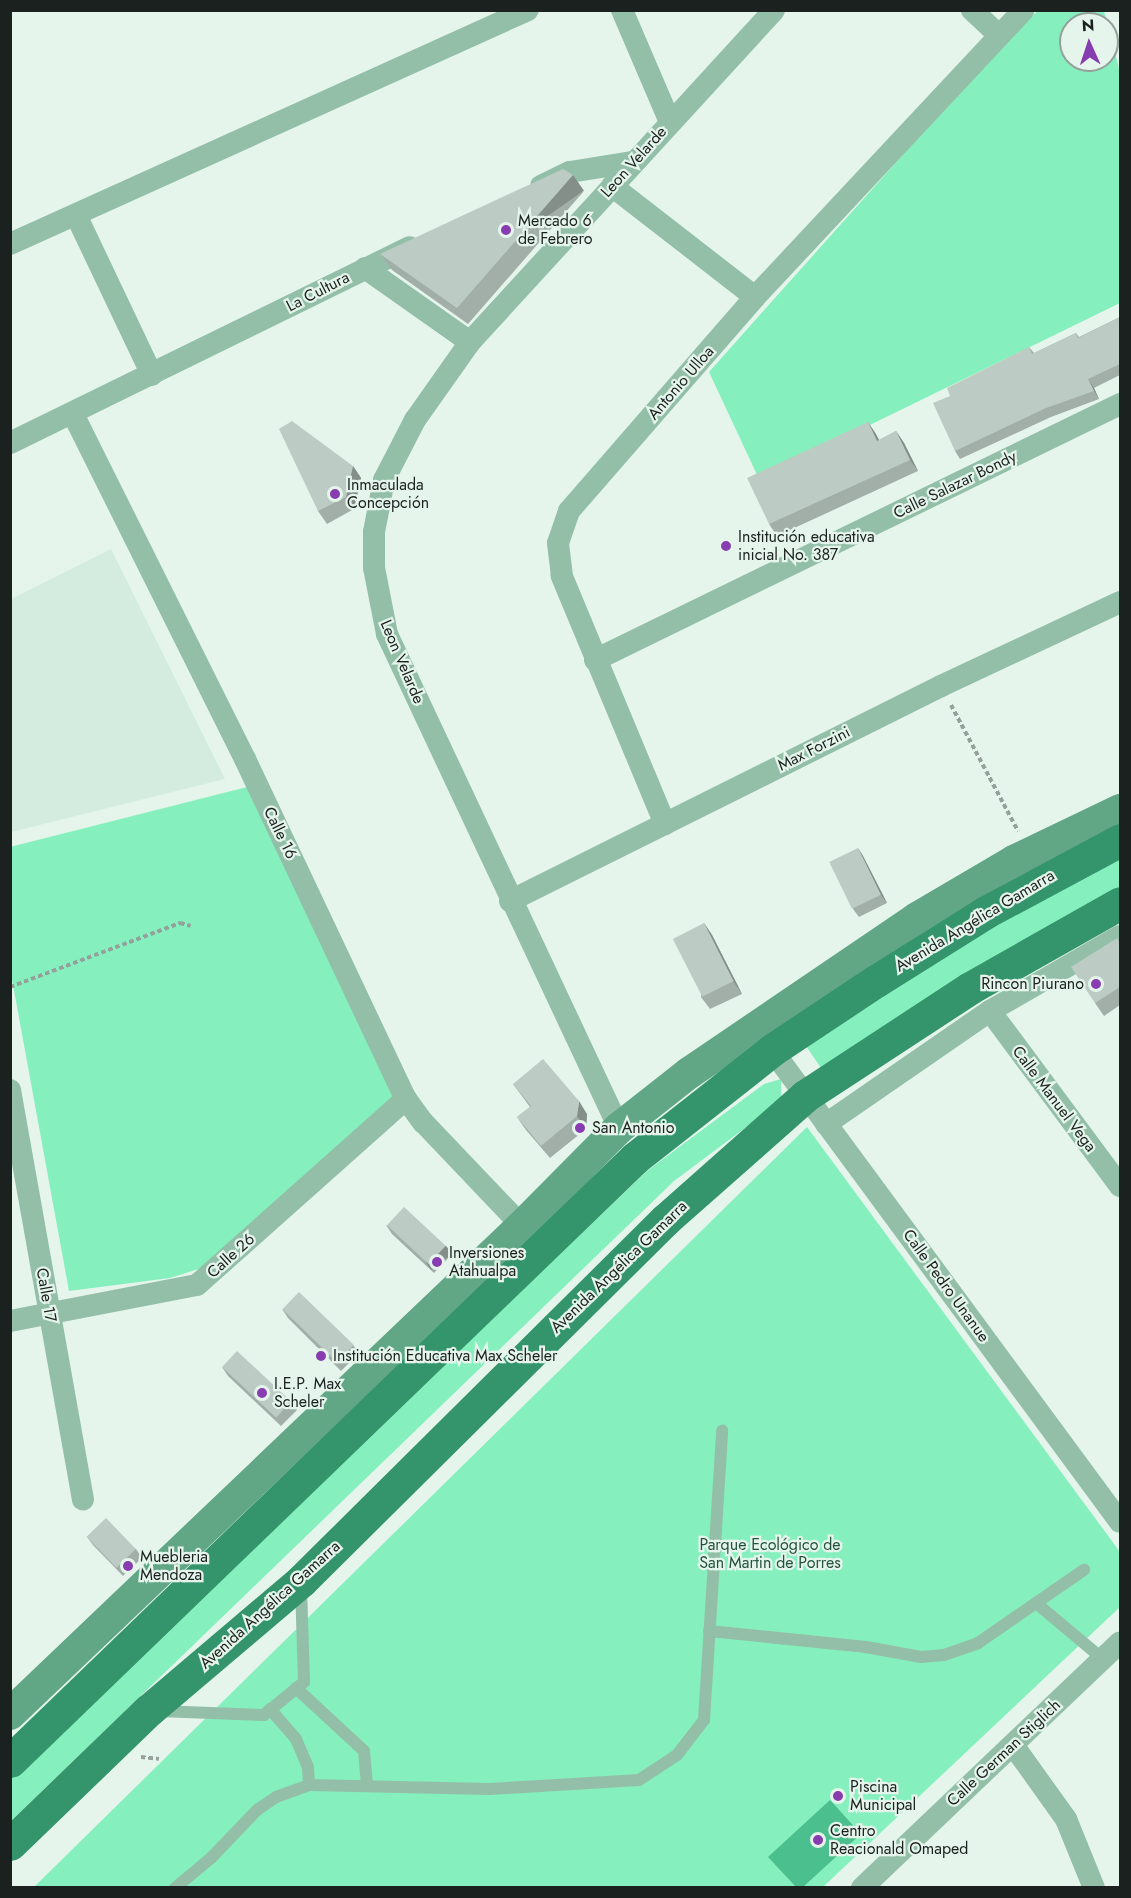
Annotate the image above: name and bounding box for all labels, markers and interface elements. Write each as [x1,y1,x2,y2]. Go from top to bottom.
north arrow [1059,12,1119,72]
text: N [1081,14,1095,37]
street label: Leon Velarde [597,122,671,202]
place label: Mercado 6 de Febrero [518,211,593,249]
marker: Mercado 6 de Febrero [499,223,513,237]
street label: La Cultura [283,268,353,316]
street label: Antonio Ulloa [644,342,718,424]
street label: Calle Salazar Bondy [890,447,1020,523]
place label: Inmaculada Concepción [347,475,429,513]
marker: Inmaculada Concepción [328,487,342,501]
place label: Institución educativa inicial No. 387 [738,527,875,565]
marker: Institución educativa inicial No. 387 [719,539,733,553]
street label: Leon Velarde [376,617,428,707]
street label: Max Forzini [775,723,853,775]
street label: Calle 16 [259,804,301,862]
street label: Avenida Angélica Gamarra [892,866,1058,976]
place label: Rincon Piurano [981,974,1084,994]
marker: Rincon Piurano [1089,977,1103,991]
street label: Calle Manuel Vega [1008,1042,1100,1156]
place label: San Antonio [592,1118,674,1138]
marker: San Antonio [573,1121,587,1135]
street label: Avenida Angélica Gamarra [547,1197,691,1337]
street label: Calle Pedro Unanue [899,1226,993,1346]
street label: Calle 26 [203,1230,259,1282]
place label: Inversiones Atahualpa [449,1243,524,1281]
marker: Inversiones Atahualpa [430,1255,444,1269]
street label: Calle 17 [32,1266,60,1324]
place label: Institución Educativa Max Scheler [333,1346,558,1366]
marker: Institución Educativa Max Scheler [314,1349,328,1363]
place label: I.E.P. Max Scheler [274,1374,341,1412]
marker: I.E.P. Max Scheler [255,1386,269,1400]
park label: Parque Ecológico de San Martin de Porres [699,1535,841,1573]
street label: Avenida Angélica Gamarra [196,1537,344,1673]
place label: Muebleria Mendoza [140,1547,208,1585]
marker: Muebleria Mendoza [121,1559,135,1573]
street label: Calle German Stiglich [943,1695,1065,1811]
place label: Piscina Municipal [850,1777,916,1815]
marker: Piscina Municipal [831,1789,845,1803]
place label: Centro Reacionald Omaped [830,1821,968,1859]
marker: Centro Reacionald Omaped [811,1833,825,1847]

